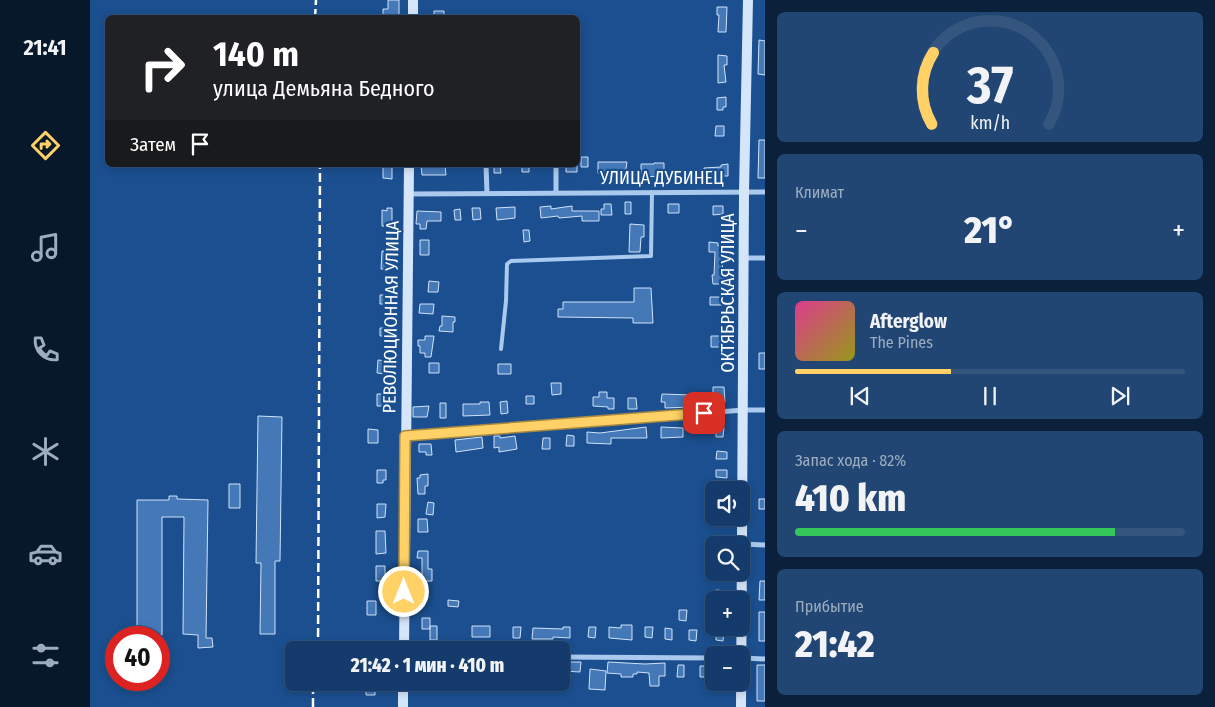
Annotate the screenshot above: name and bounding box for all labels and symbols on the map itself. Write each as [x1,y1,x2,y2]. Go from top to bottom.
street label: УЛИЦА ДУБИНЕЦ [599,167,724,189]
street label: ОКТЯБРЬСКАЯ УЛИЦА [717,213,739,373]
street label: РЕВОЛЮЦИОННАЯ УЛИЦА [378,220,404,413]
pin [683,392,725,434]
position arrow [377,565,429,617]
speed limit sign: 40 [105,626,170,691]

